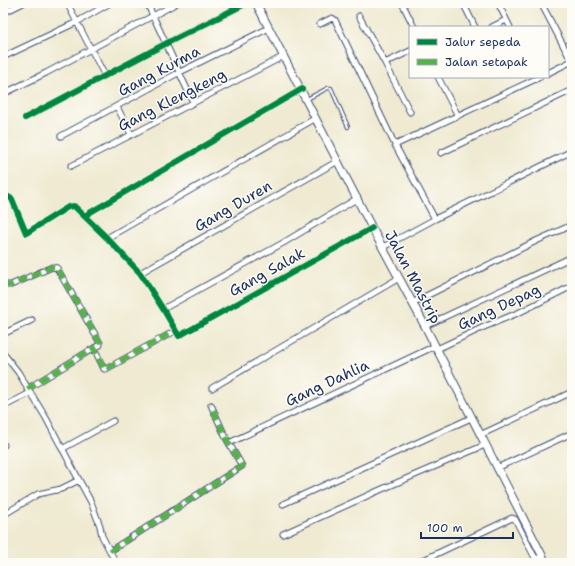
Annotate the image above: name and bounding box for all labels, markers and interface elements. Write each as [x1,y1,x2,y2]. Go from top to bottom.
legend [409,26,549,78]
text: Jalur sepeda [445,34,521,50]
street label: Gang Kurma [114,41,204,101]
text: Jalan setapak [445,54,528,70]
street label: Gang Klengkeng [114,64,230,136]
street label: Gang Duren [191,176,275,236]
street label: Jalan Mastrip [380,227,446,327]
street label: Gang Salak [225,243,309,301]
street label: Gang Depag [454,279,544,335]
street label: Gang Dahlia [282,355,373,411]
scale bar [421,514,513,540]
text: 100 m [427,520,463,536]

